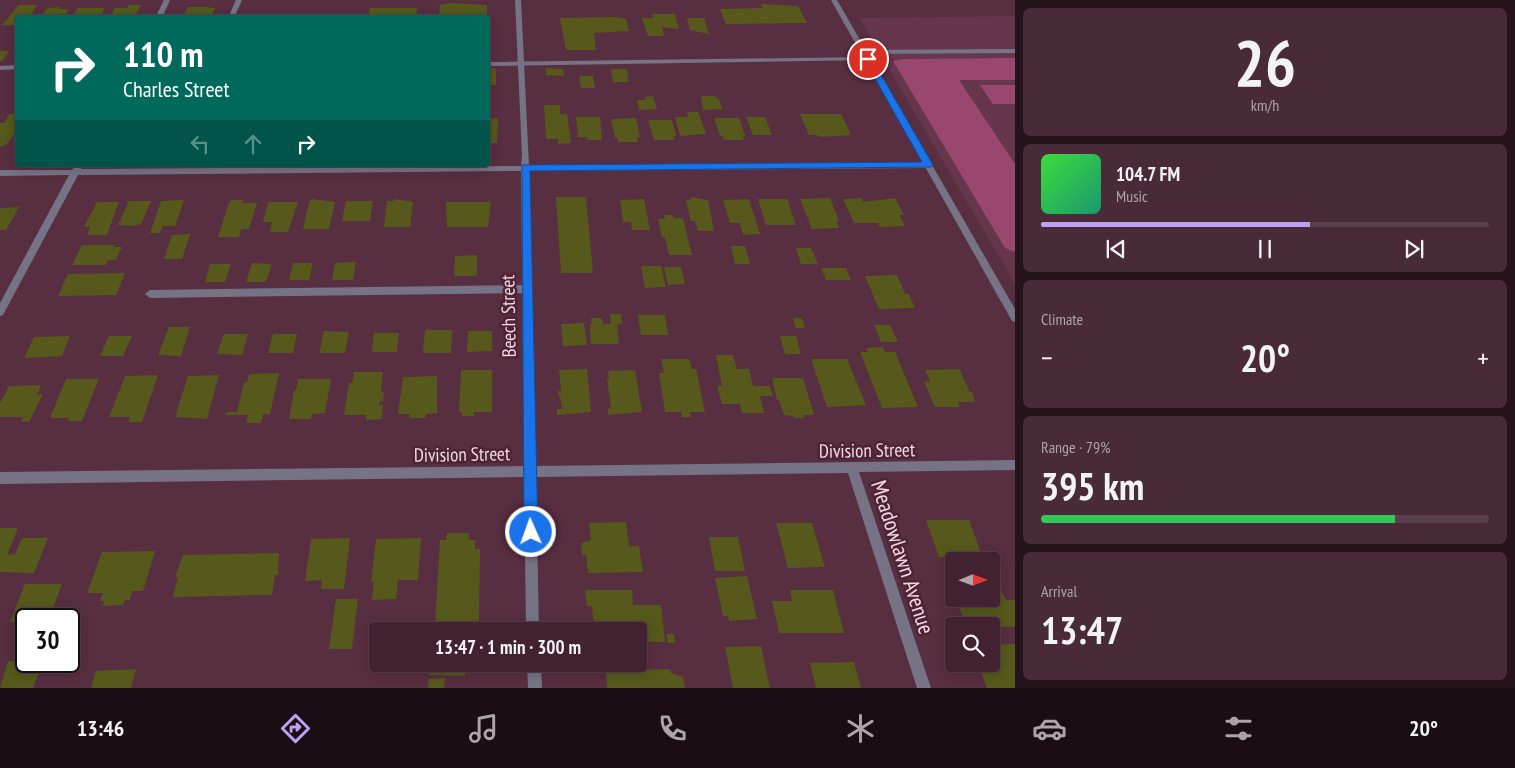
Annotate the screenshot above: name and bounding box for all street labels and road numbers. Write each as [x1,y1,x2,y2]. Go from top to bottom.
street label: Beech Street [495,274,521,358]
street label: Division Street [819,437,916,463]
street label: Division Street [414,441,511,467]
street label: Meadowlawn Avenue [865,477,941,637]

